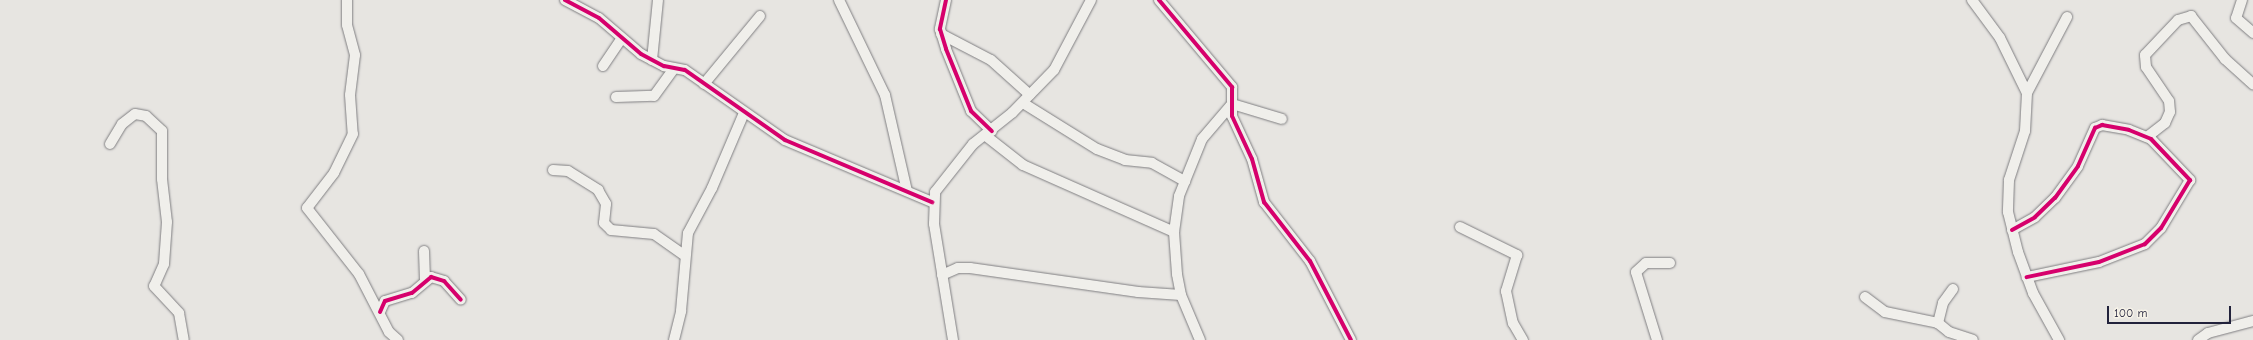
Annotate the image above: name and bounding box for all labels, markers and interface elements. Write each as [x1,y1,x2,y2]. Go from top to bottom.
scale bar [2109,298,2233,324]
text: 100 m [2114,306,2147,320]

